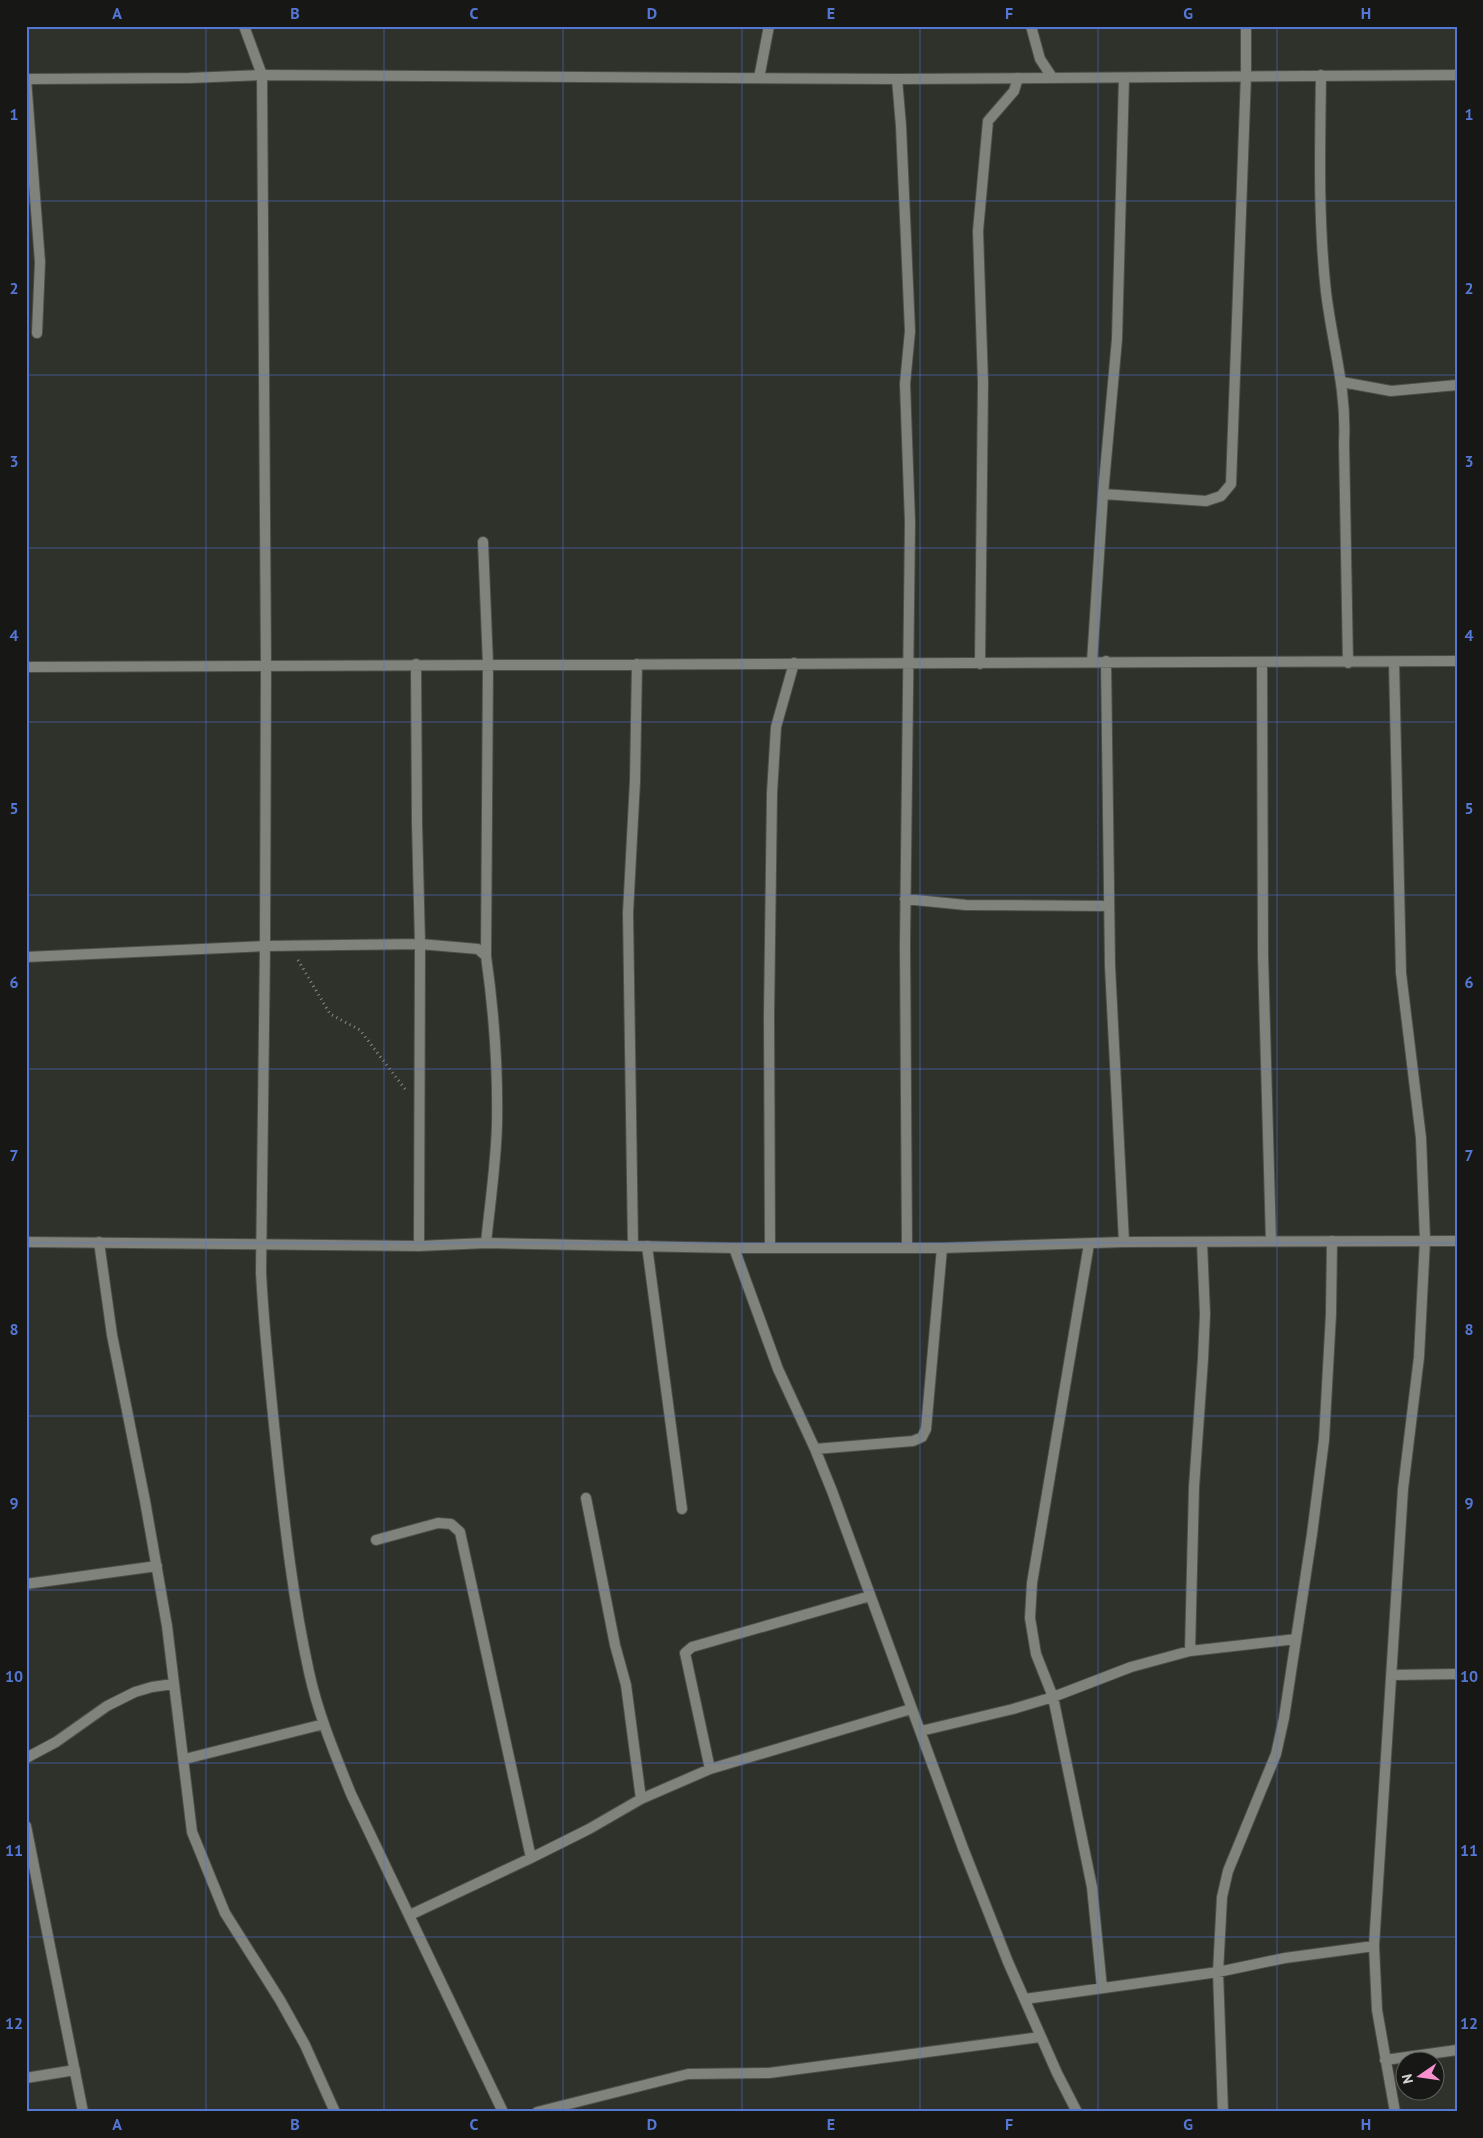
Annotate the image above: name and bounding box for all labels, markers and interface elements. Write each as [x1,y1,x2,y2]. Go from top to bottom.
text: A [112,3,122,23]
text: B [290,3,300,23]
text: C [470,3,479,23]
text: D [647,3,657,23]
text: E [827,3,835,23]
text: F [1005,3,1013,23]
text: G [1183,3,1193,23]
text: H [1361,3,1371,23]
text: 1 [9,104,19,124]
text: 1 [1464,104,1474,124]
text: 2 [9,278,19,298]
text: 2 [1464,278,1474,298]
text: 3 [9,451,19,471]
text: 3 [1464,451,1474,471]
text: 4 [9,625,19,645]
text: 4 [1464,625,1474,645]
text: 5 [9,798,19,818]
text: 5 [1464,798,1474,818]
text: 6 [9,972,19,992]
text: 6 [1464,972,1474,992]
text: 7 [9,1145,19,1165]
text: 7 [1464,1145,1474,1165]
text: 8 [9,1319,19,1339]
text: 8 [1464,1319,1474,1339]
text: 9 [9,1493,19,1513]
text: 9 [1464,1493,1474,1513]
text: 10 [5,1666,23,1686]
text: 10 [1460,1666,1478,1686]
text: 11 [5,1840,23,1860]
text: 11 [1460,1840,1478,1860]
text: 12 [5,2013,23,2033]
text: 12 [1460,2013,1478,2033]
north arrow [1396,2050,1446,2100]
text: N [1398,2072,1417,2085]
text: A [112,2114,122,2134]
text: B [290,2114,300,2134]
text: C [470,2114,479,2134]
text: D [647,2114,657,2134]
text: E [827,2114,835,2134]
text: F [1005,2114,1013,2134]
text: G [1183,2114,1193,2134]
text: H [1361,2114,1371,2134]

